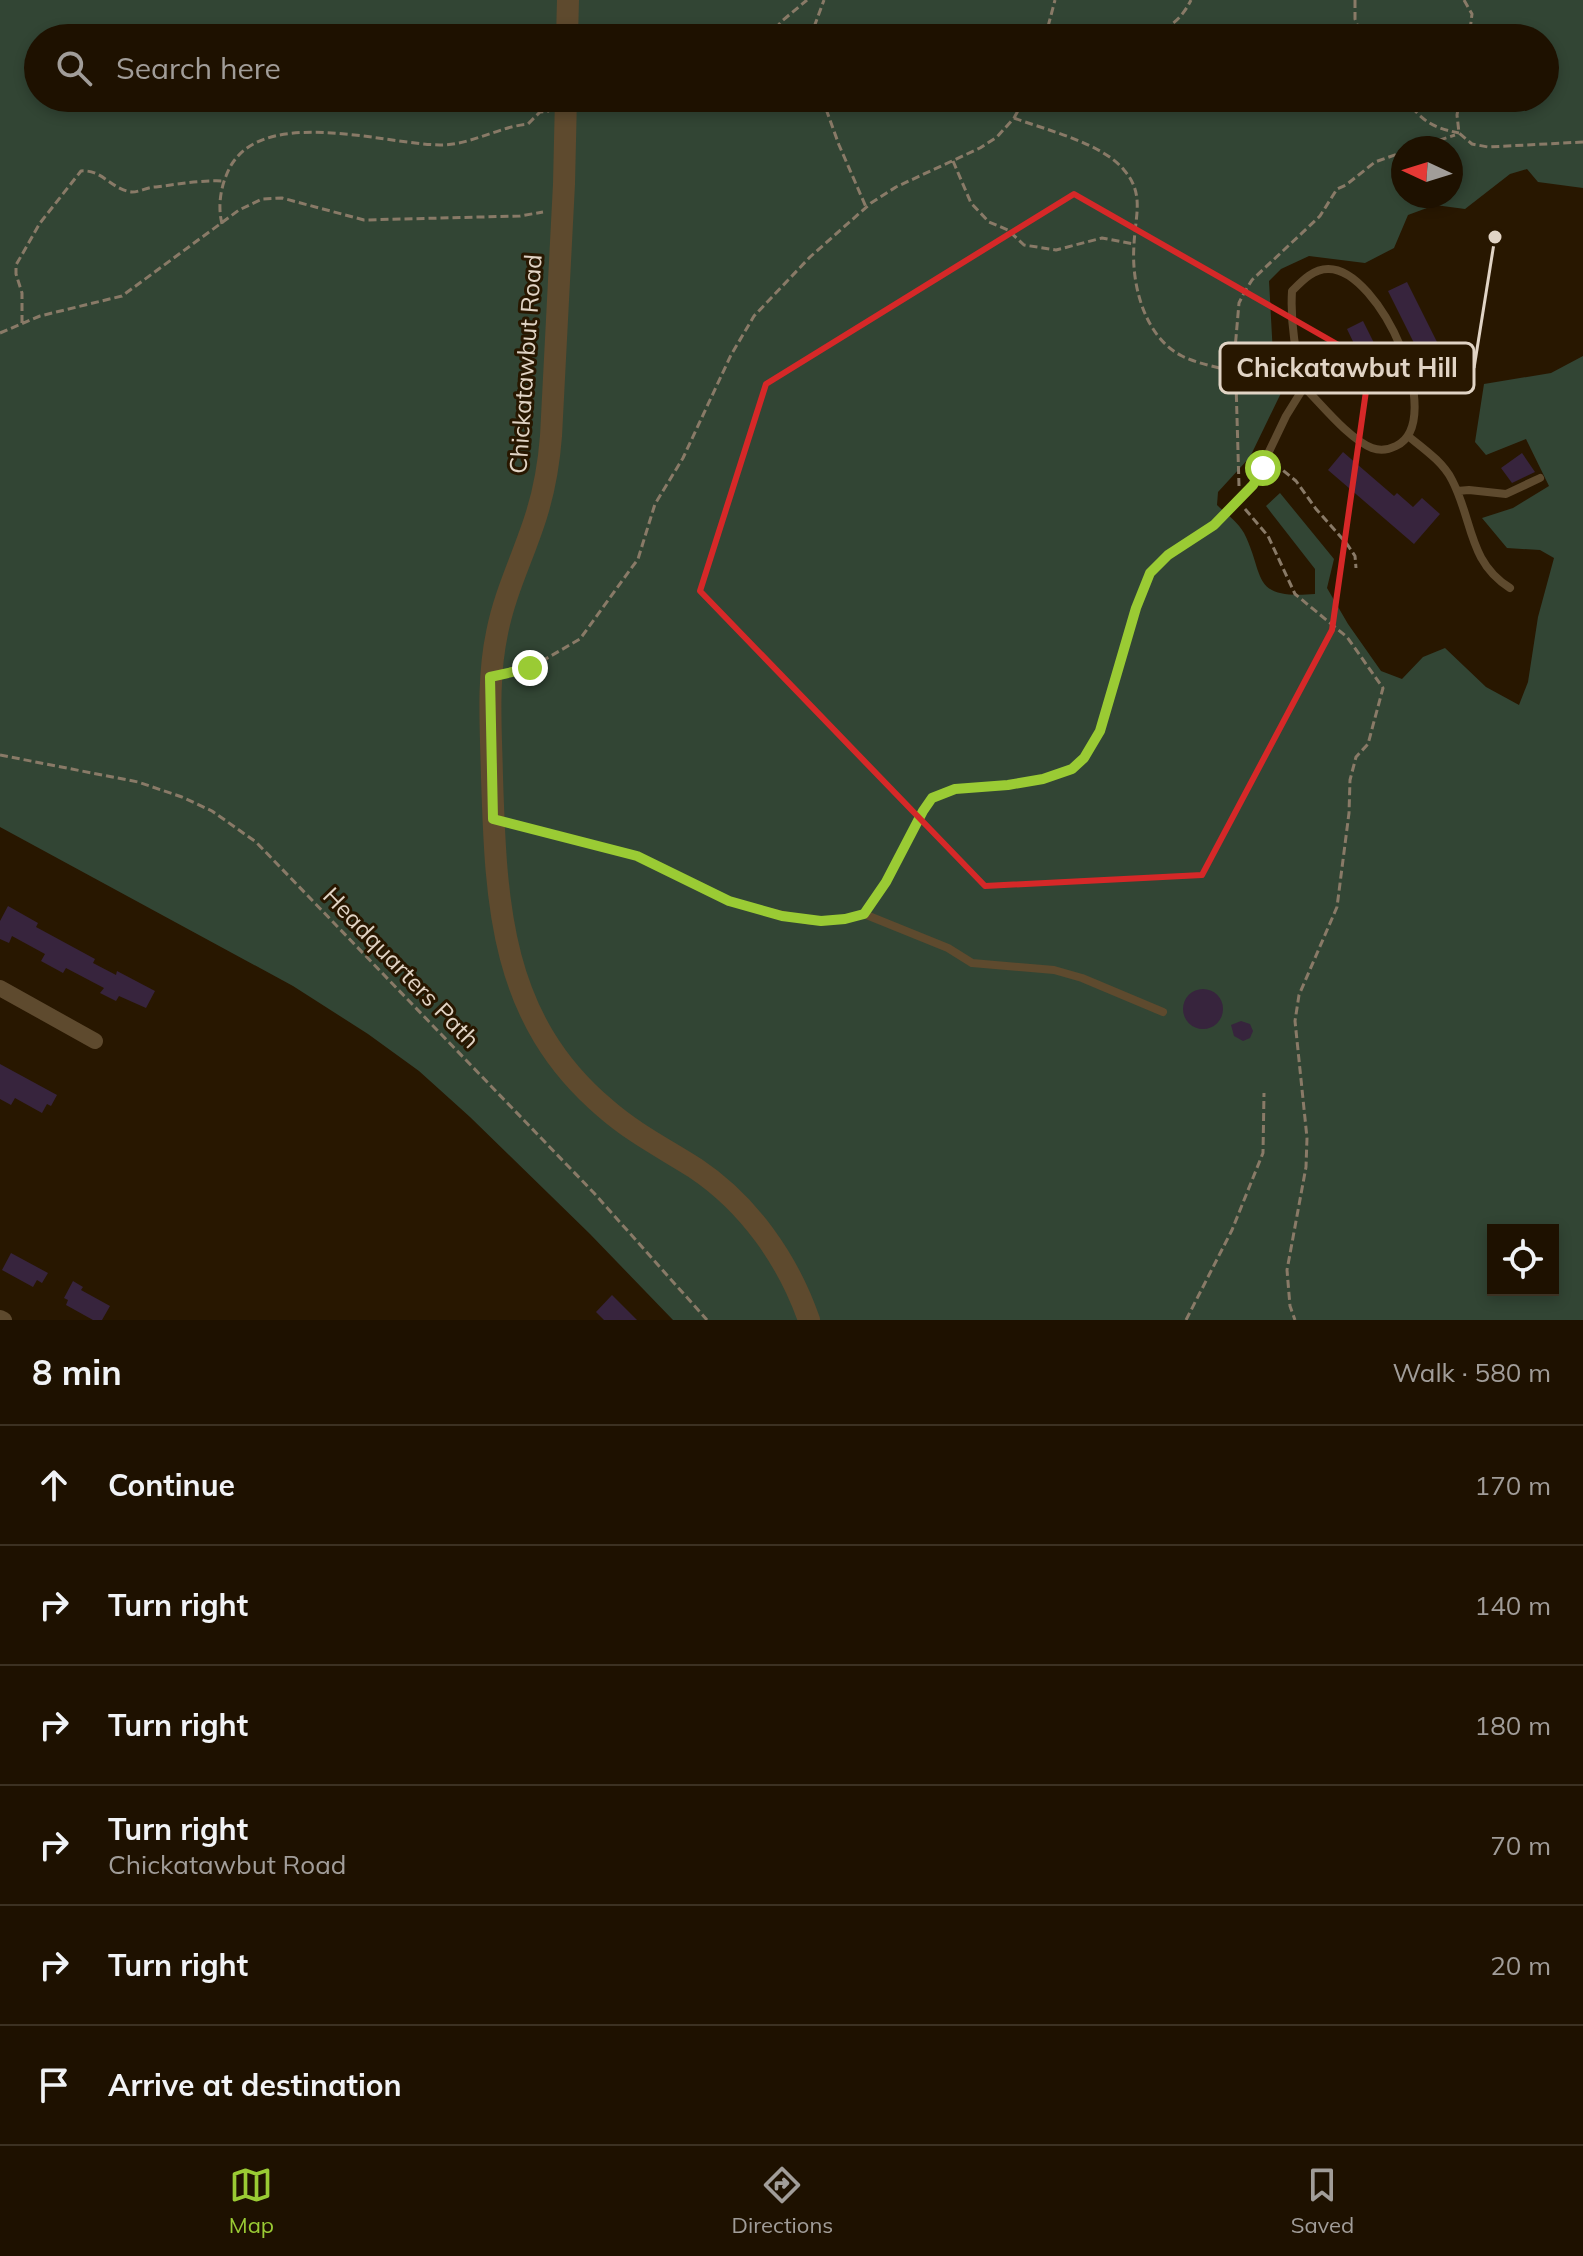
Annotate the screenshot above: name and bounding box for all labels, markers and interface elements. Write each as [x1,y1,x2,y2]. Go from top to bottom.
search box [24,24,1559,112]
icon: search [52,46,96,90]
text: Search here [116,49,281,87]
north arrow [1391,136,1463,208]
street label: Chickatawbut Road [502,253,548,475]
callout: Chickatawbut Hill [1220,343,1474,393]
text: Chickatawbut Hill [1236,351,1458,384]
route start [1245,450,1281,486]
route end [512,650,548,686]
street label: Headquarters Path [317,881,486,1054]
map controls [1487,1224,1559,1296]
button: locate [1487,1224,1559,1296]
text: 8 min [32,1351,122,1394]
text: Walk · 580 m [1392,1356,1551,1389]
icon: ahead [32,1463,76,1507]
text: Continue [108,1466,235,1504]
text: 170 m [1475,1469,1551,1502]
icon: right [32,1583,76,1627]
text: Turn right [108,1586,248,1624]
text: 140 m [1475,1589,1551,1622]
icon: right [32,1703,76,1747]
text: Turn right [108,1706,248,1744]
text: 180 m [1475,1709,1551,1742]
text: Turn right [108,1810,248,1848]
icon: right [32,1823,76,1867]
text: 70 m [1490,1829,1551,1862]
text: Chickatawbut Road [108,1848,346,1881]
icon: right [32,1943,76,1987]
text: Turn right [108,1946,248,1984]
text: 20 m [1490,1949,1551,1982]
icon: arrive [32,2063,76,2107]
text: Arrive at destination [108,2066,402,2104]
tab: Map [229,2163,274,2239]
tab: Directions [732,2163,833,2239]
tab: Saved [1291,2163,1354,2239]

